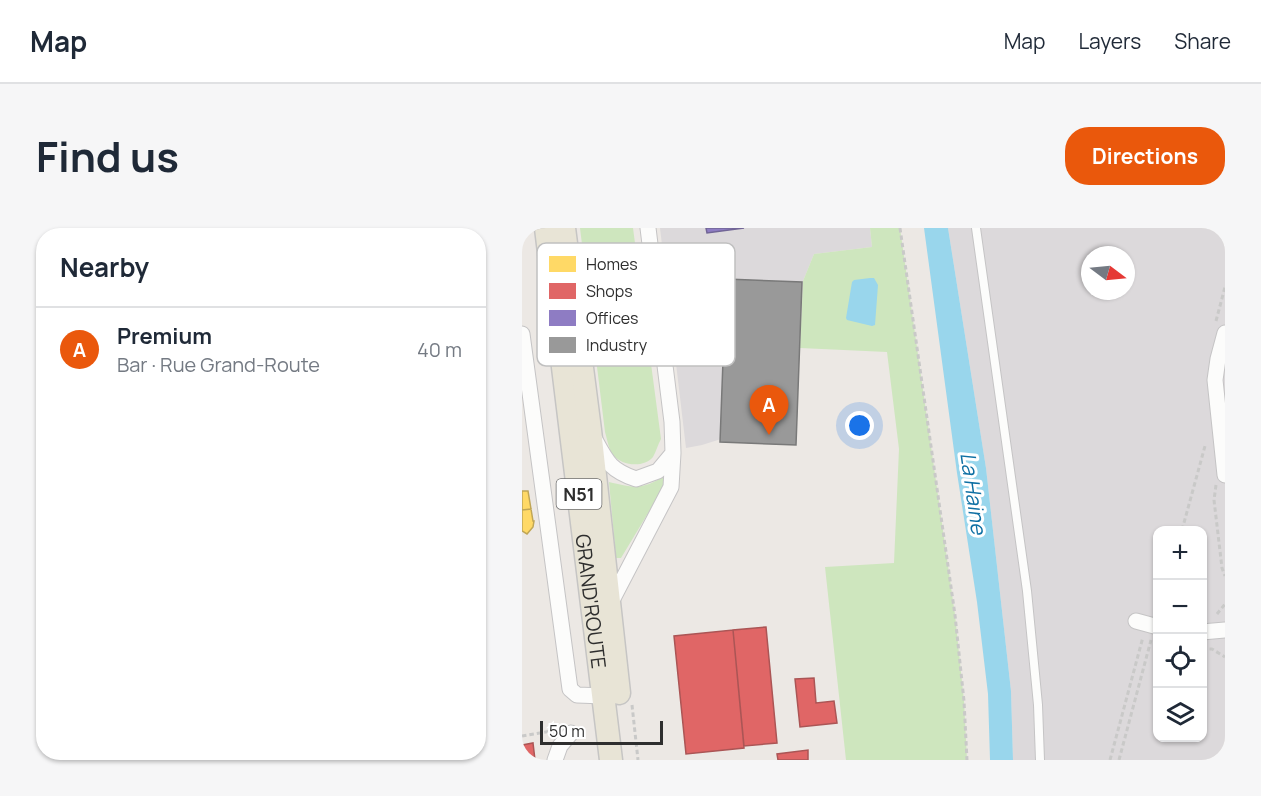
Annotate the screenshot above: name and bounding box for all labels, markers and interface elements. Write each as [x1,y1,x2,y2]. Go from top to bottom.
text: Map [30,22,87,60]
text: Map [1004,27,1045,55]
text: Layers [1078,27,1141,55]
text: Share [1174,27,1231,55]
text: Find us [36,127,179,185]
button: Directions [1065,127,1225,185]
legend [537,243,735,366]
north arrow [1081,246,1135,300]
text: Nearby [60,249,149,285]
text: Homes [586,253,638,275]
text: Shops [586,280,633,302]
text: Offices [586,307,639,329]
text: Premium [117,321,212,351]
text: Industry [586,334,648,356]
text: A [73,336,86,363]
text: 40 m [417,336,462,363]
text: Bar · Rue Grand-Route [117,351,320,378]
pin: A [750,386,788,435]
your location [845,411,874,440]
water label: La Haine [954,450,994,537]
road number: N51 [556,479,602,509]
map controls [1153,526,1207,742]
button: + [1153,526,1207,580]
street label: GRAND'ROUTE [570,532,613,670]
button: − [1153,580,1207,634]
button: locate [1153,634,1207,688]
button: layers [1153,688,1207,742]
scale bar [540,718,663,746]
text: 50 m [549,720,585,742]

